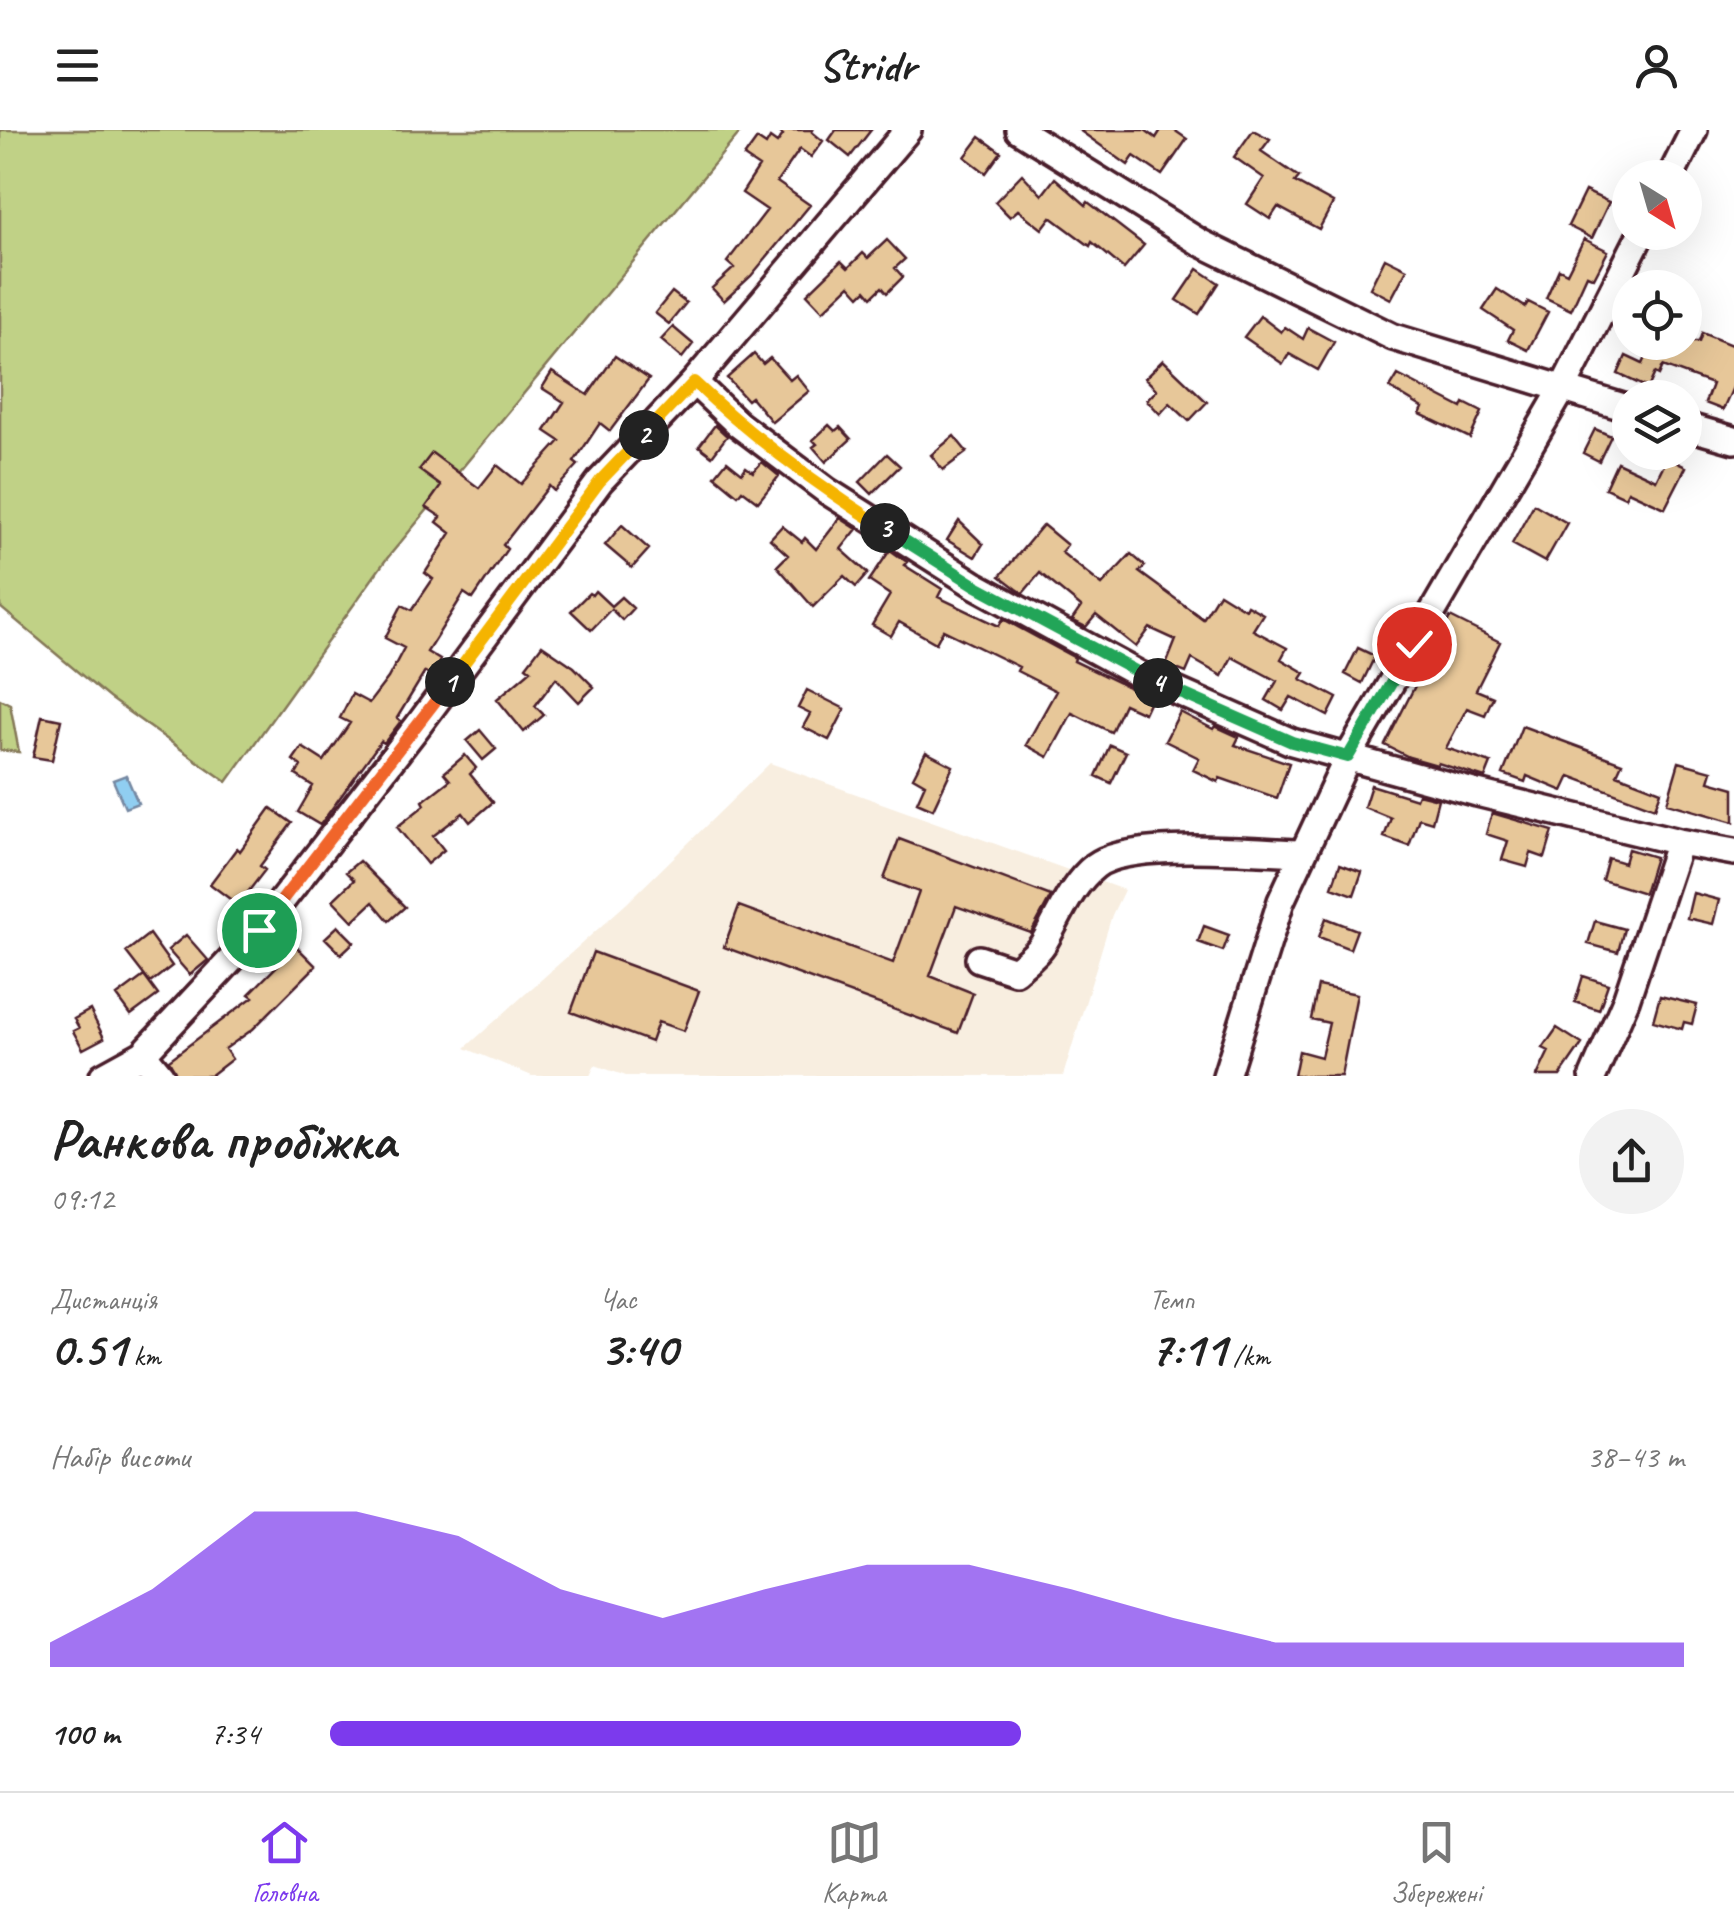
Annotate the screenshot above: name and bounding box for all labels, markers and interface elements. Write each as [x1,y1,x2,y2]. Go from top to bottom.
text: Stridr [818,37,916,94]
icon: menu [50,38,105,93]
icon: person [1629,38,1684,93]
north arrow [1612,160,1702,250]
map controls [1612,160,1702,470]
button: locate [1612,270,1702,360]
button: layers [1612,380,1702,470]
pin: 2 [619,410,669,460]
text: 2 [638,417,650,452]
pin: 3 [860,503,910,553]
text: 3 [879,510,891,545]
pin [1372,602,1457,687]
icon: check [1387,617,1442,672]
pin: 1 [425,657,475,707]
pin: 4 [1133,658,1183,708]
text: 1 [444,664,456,699]
text: 4 [1152,665,1164,700]
pin [217,888,302,973]
icon: arrive [232,903,287,958]
text: Ранкова пробіжка [50,1105,395,1175]
button: share [1579,1109,1684,1214]
text: 09:12 [50,1178,114,1219]
text: Дистанція [50,1282,157,1317]
text: Час [600,1282,637,1317]
text: Темп [1149,1282,1194,1317]
text: 0.51 [50,1317,127,1380]
text: 3:40 [600,1317,677,1380]
text: 7:11 [1149,1317,1227,1380]
text: km [127,1338,161,1373]
text: /km [1227,1338,1270,1373]
text: Набір висоти [50,1436,190,1477]
text: 38–43 m [1586,1436,1684,1477]
text: 100 m [50,1713,119,1754]
text: 7:34 [210,1713,260,1754]
tab: Головна [252,1815,318,1910]
tab: Карта [822,1815,886,1910]
tab: Збережені [1391,1815,1482,1910]

